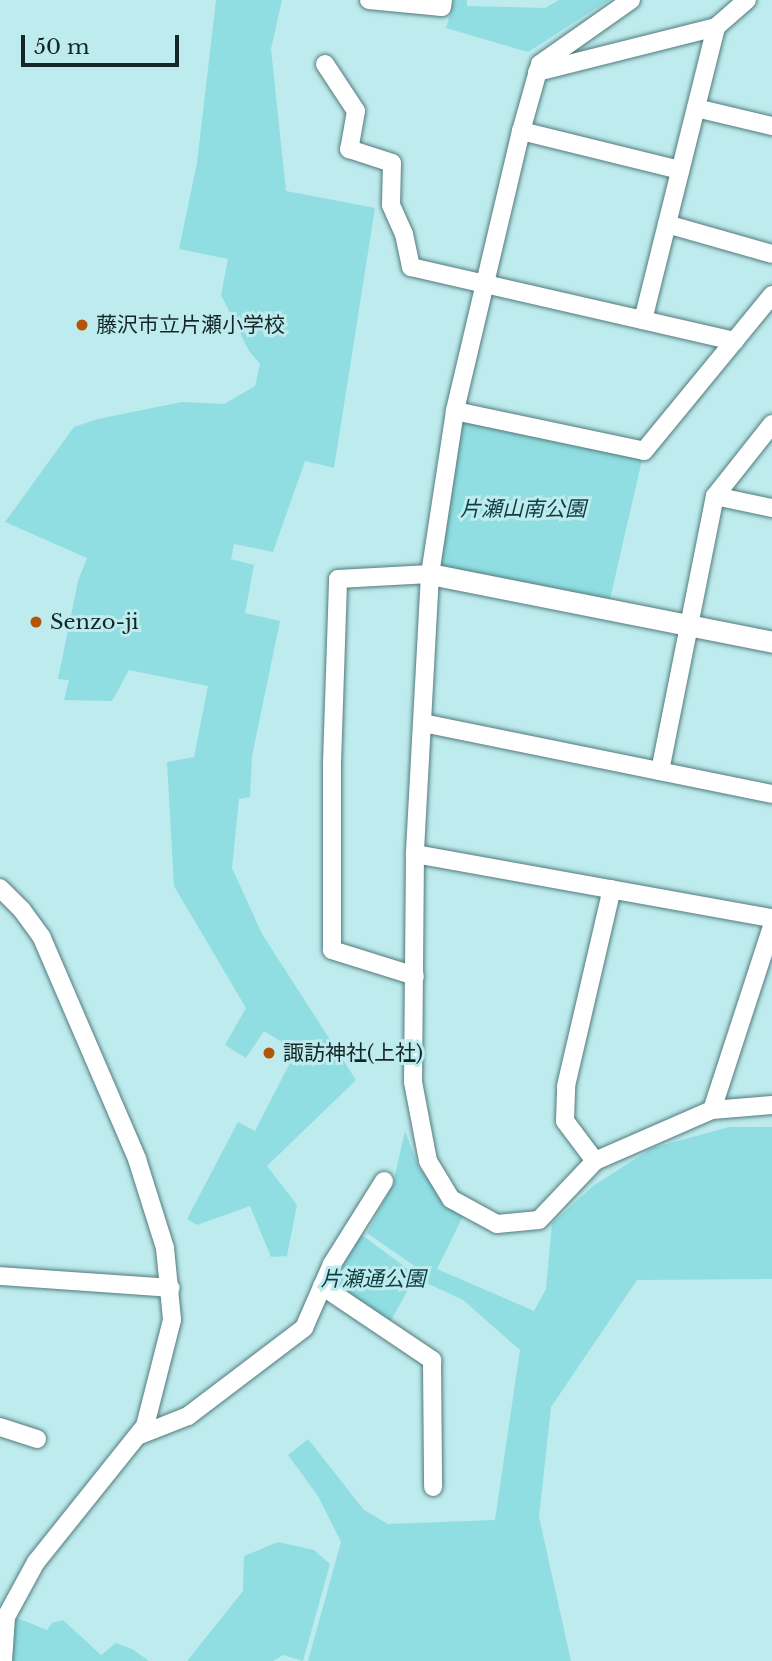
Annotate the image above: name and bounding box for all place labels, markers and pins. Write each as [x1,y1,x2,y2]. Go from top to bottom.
place label: 藤沢市立片瀬小学校 [96,312,285,338]
marker: 藤沢市立片瀬小学校 [74,317,90,333]
place label: Senzo-ji [50,609,139,635]
marker: Senzo-ji [28,614,44,630]
place label: 諏訪神社(上社) [283,1040,423,1066]
marker: 諏訪神社(上社) [261,1045,277,1061]

